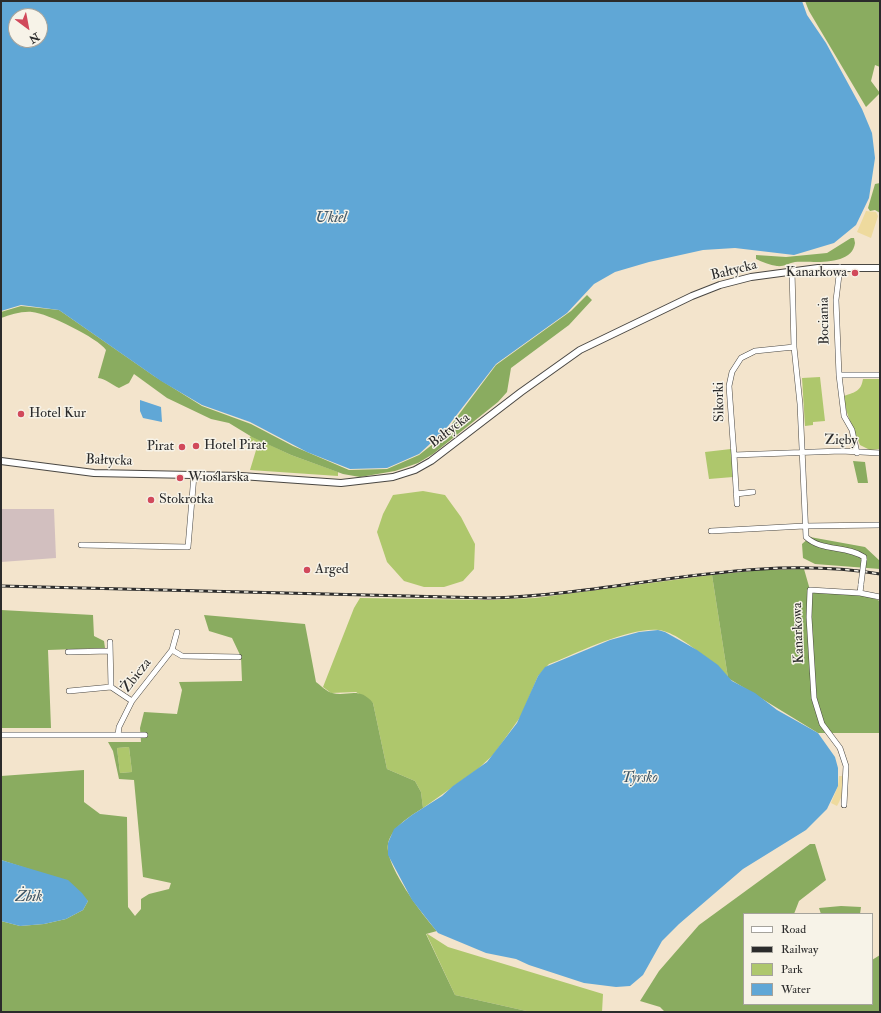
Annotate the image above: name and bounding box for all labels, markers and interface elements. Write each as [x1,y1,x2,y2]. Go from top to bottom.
north arrow [8,8,48,48]
text: N [26,30,42,46]
water label: Ukiel [315,210,347,228]
street label: Bałtycka [709,257,759,285]
place label: Kanarkowa [786,265,847,281]
marker: Kanarkowa [850,268,860,278]
street label: Bociania [816,297,834,345]
street label: Sikorki [711,382,729,422]
place label: Hotel Kur [29,406,86,422]
marker: Hotel Kur [16,409,26,419]
street label: Bałtycka [426,410,474,452]
street label: Zięby [824,432,858,450]
place label: Hotel Pirat [204,438,266,454]
place label: Pirat [147,439,174,455]
marker: Hotel Pirat [191,441,201,451]
marker: Pirat [177,442,187,452]
street label: Bałtycka [85,452,133,470]
place label: Wioślarska [188,470,249,486]
marker: Wioślarska [175,473,185,483]
place label: Stokrotka [159,492,213,508]
marker: Stokrotka [146,495,156,505]
place label: Arged [315,562,349,578]
marker: Arged [302,565,312,575]
street label: Kanarkowa [790,602,808,664]
street label: Żbicza [118,655,156,697]
water label: Tyrsko [622,770,658,788]
water label: Żbik [15,889,43,907]
legend [743,913,873,1005]
text: Road [781,922,806,937]
text: Railway [781,942,818,957]
text: Park [781,962,803,977]
text: Water [781,982,810,997]

